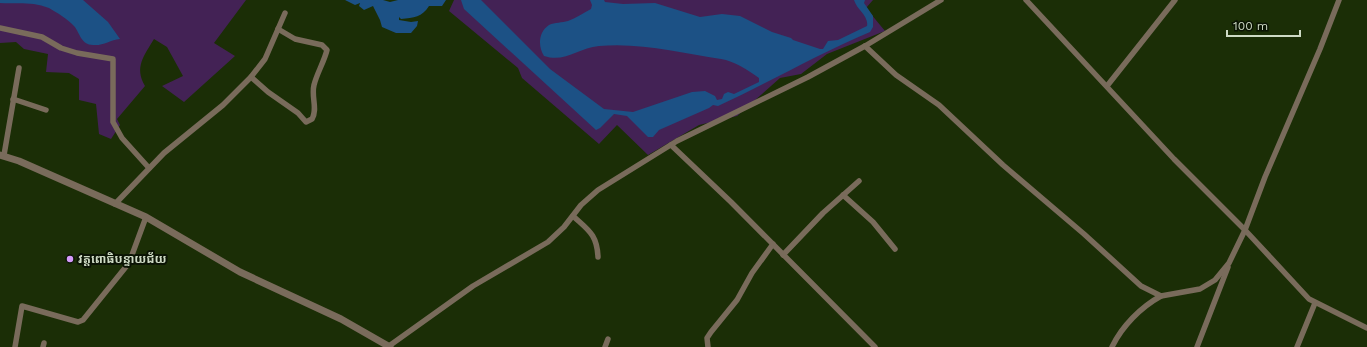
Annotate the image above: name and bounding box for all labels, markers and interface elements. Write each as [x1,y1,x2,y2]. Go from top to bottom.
scale bar [1227,12,1300,38]
text: 100 m [1233,19,1268,33]
place label: វត្តពោធិបន្ទាយជ័យ [78,252,167,266]
marker: វត្តពោធិបន្ទាយជ័យ [65,254,75,264]

